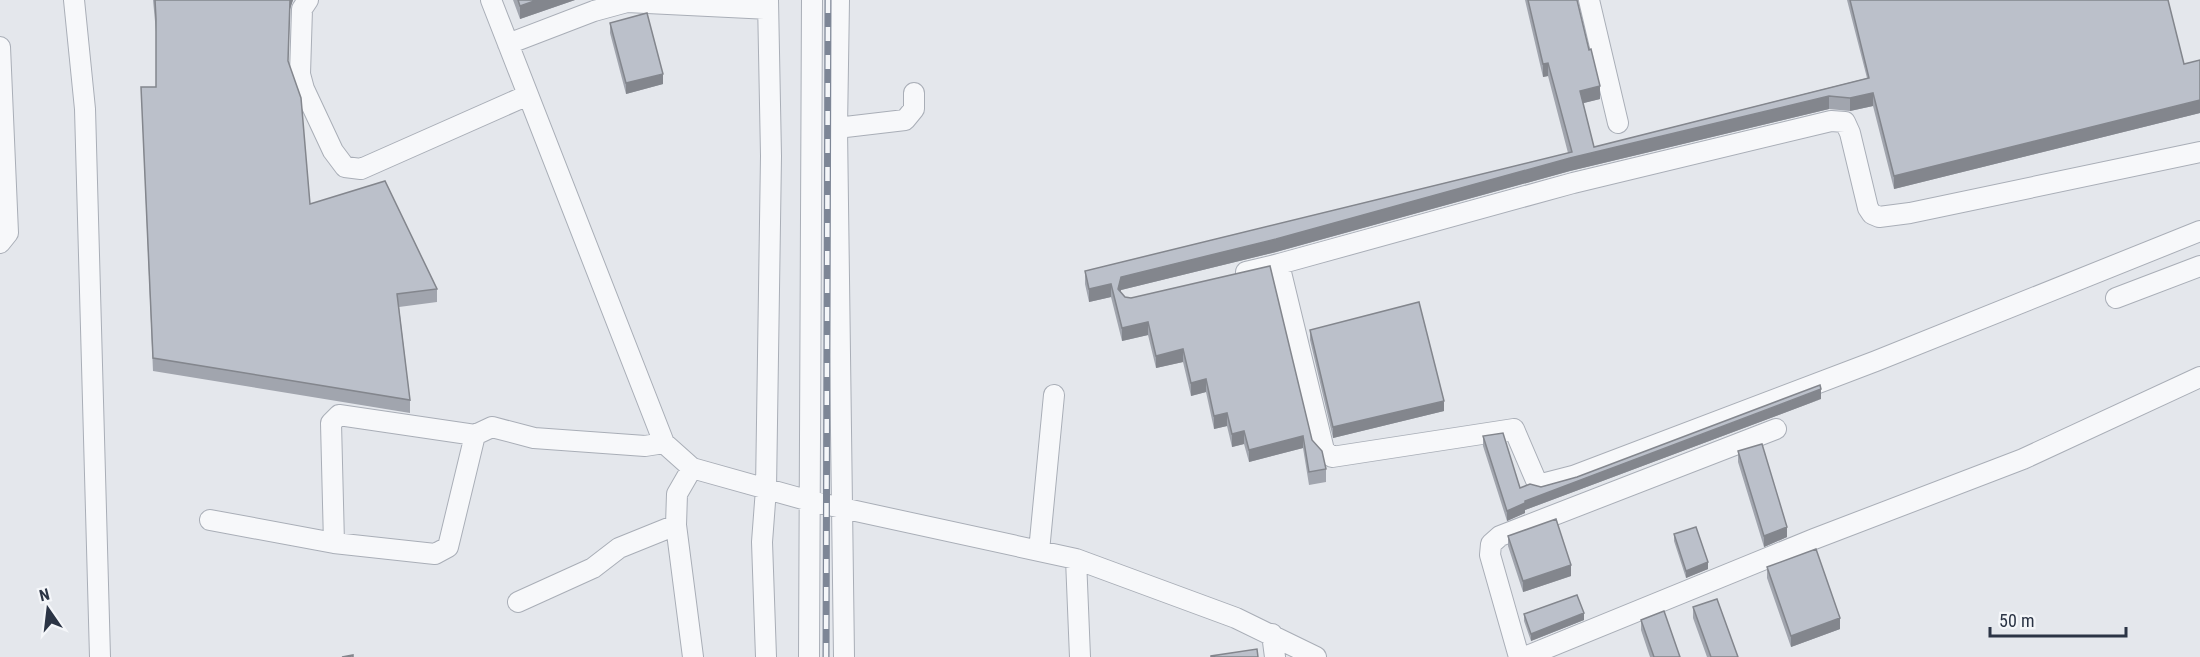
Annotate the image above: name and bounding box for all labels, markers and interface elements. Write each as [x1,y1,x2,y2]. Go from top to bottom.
north arrow [18,579,78,639]
text: N [37,585,52,605]
scale bar [1990,600,2126,638]
text: 50 m [1999,610,2034,631]

